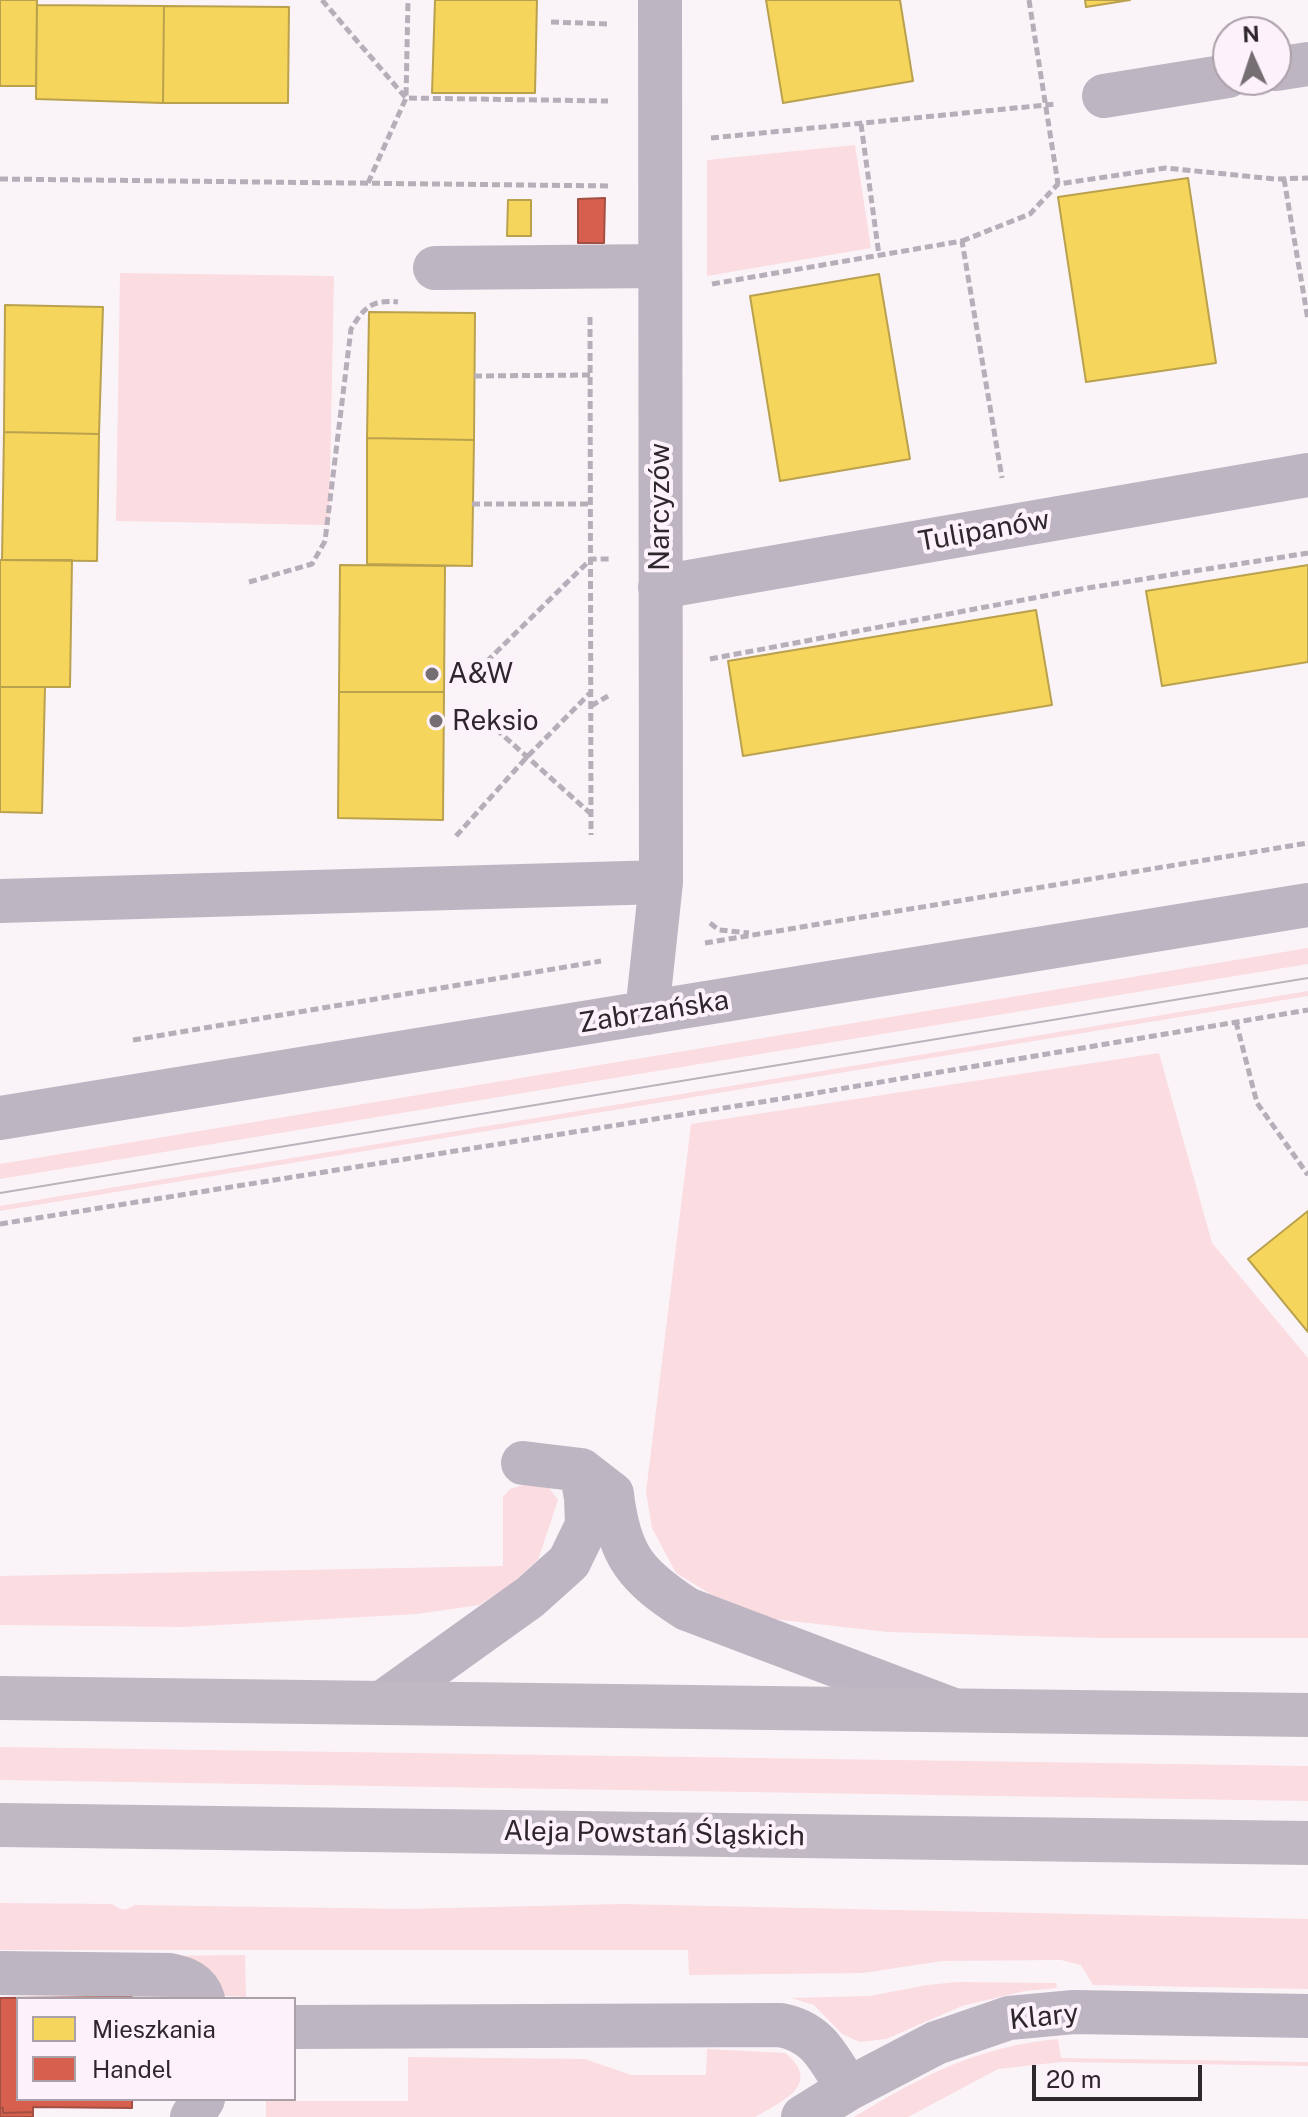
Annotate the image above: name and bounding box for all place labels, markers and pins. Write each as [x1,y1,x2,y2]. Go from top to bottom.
place label: A&W [448,657,513,691]
marker: A&W [423,665,441,683]
place label: Reksio [452,704,539,738]
marker: Reksio [427,712,445,730]

